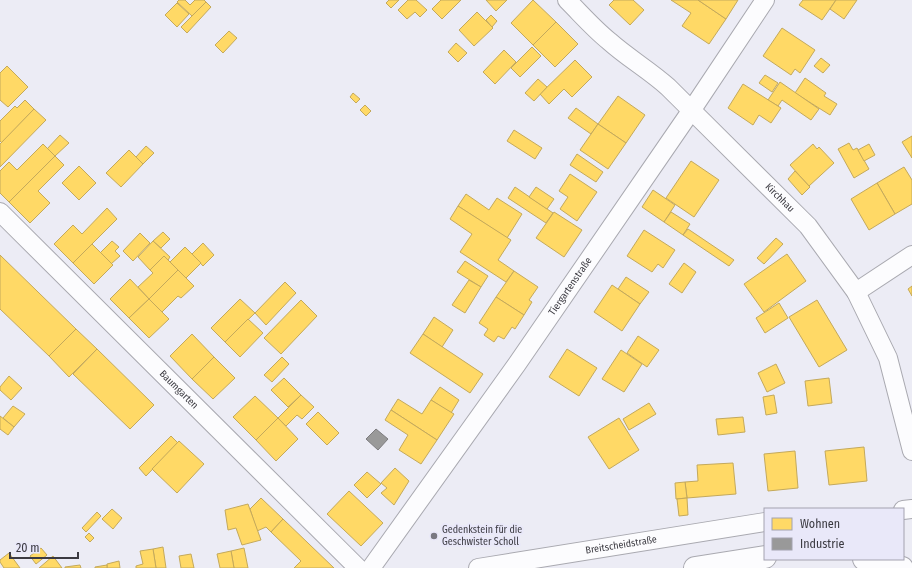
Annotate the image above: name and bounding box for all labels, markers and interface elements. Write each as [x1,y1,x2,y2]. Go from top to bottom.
street label: Kirchhau [763,181,797,215]
street label: Tiergartenstraße [546,255,595,318]
street label: Baumgarten [157,368,201,411]
legend [764,508,904,560]
text: Wohnen [800,517,840,531]
place label: Gedenkstein für die Geschwister Scholl [442,524,522,548]
marker: Gedenkstein für die Geschwister Scholl [429,531,439,541]
street label: Breitscheidstraße [585,533,658,557]
scale bar [10,534,78,560]
text: Industrie [800,537,844,551]
text: 20 m [16,541,40,555]

